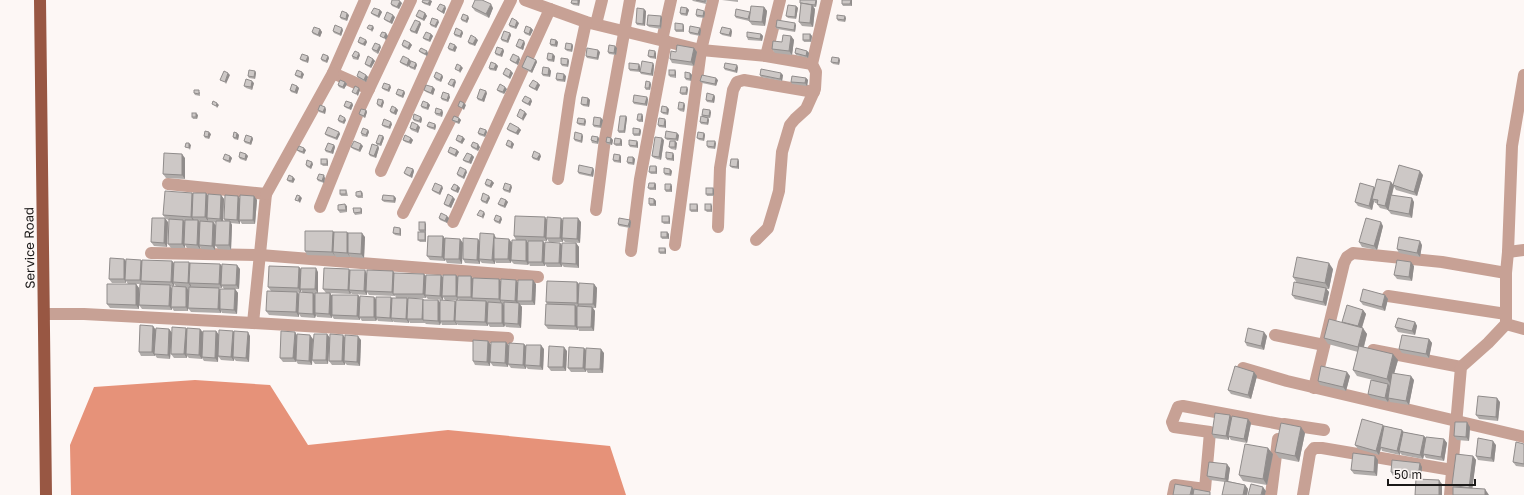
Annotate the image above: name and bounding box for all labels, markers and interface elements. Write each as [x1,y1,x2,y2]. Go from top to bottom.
street label: Service Road [20,207,38,289]
scale bar [1388,461,1475,487]
text: 50 m [1394,467,1422,482]

